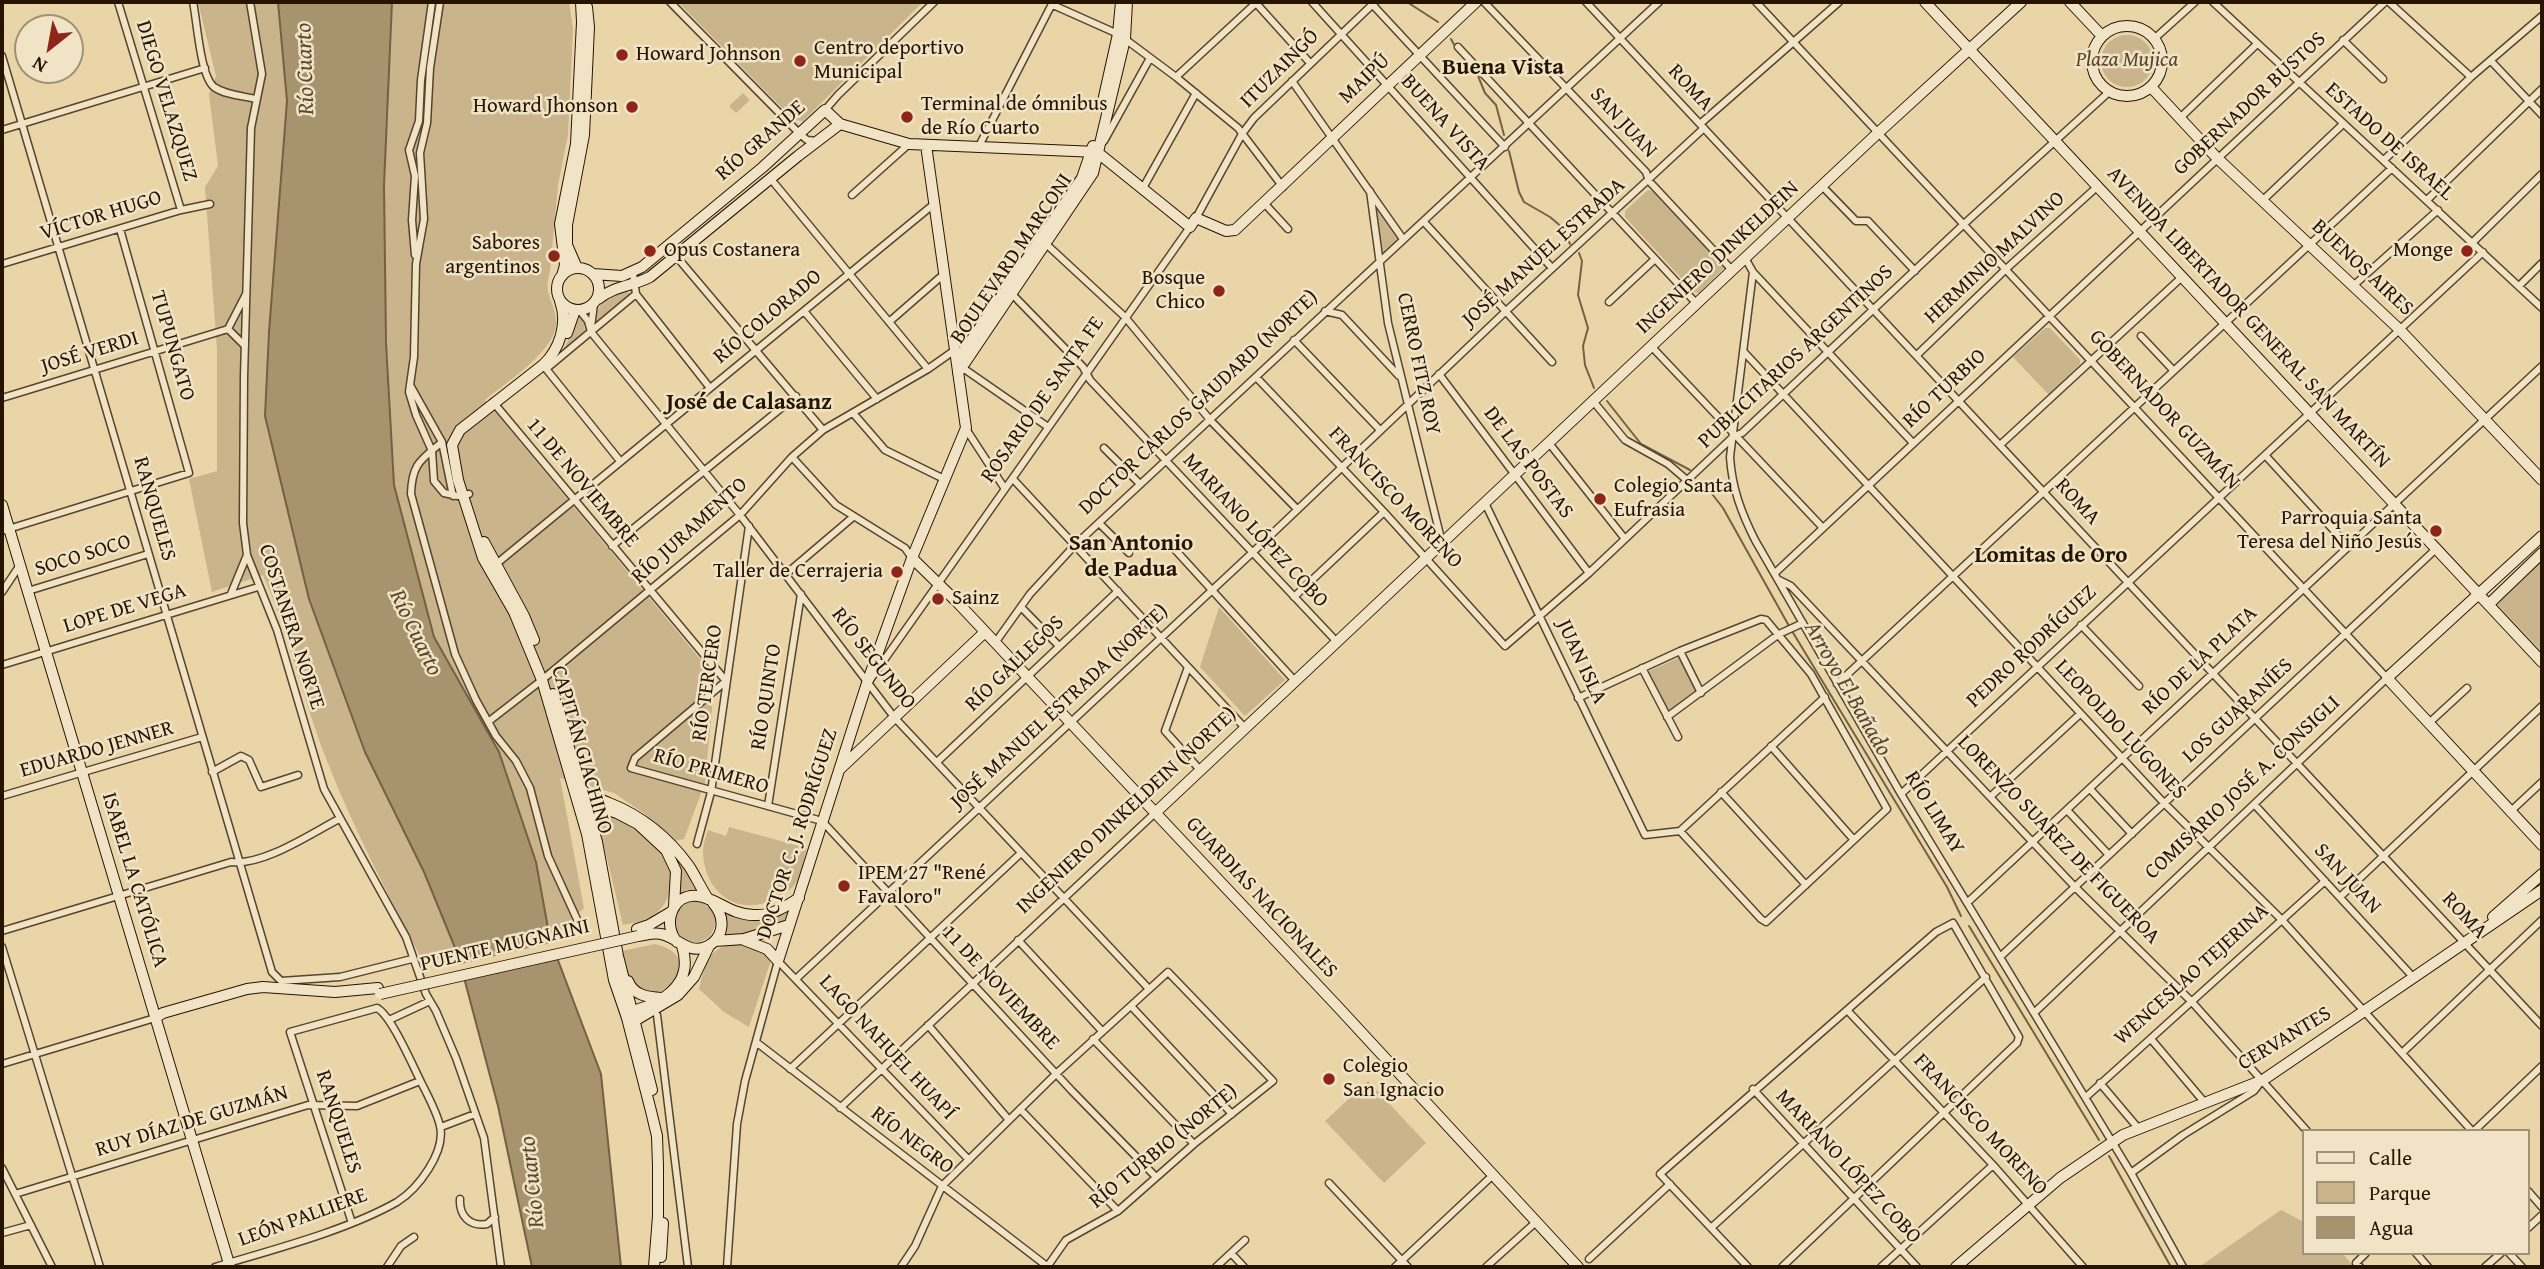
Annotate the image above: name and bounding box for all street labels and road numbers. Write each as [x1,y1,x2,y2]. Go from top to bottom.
street label: DIEGO VELAZQUEZ [130,18,202,184]
street label: ITUZAINGÓ [1235,24,1325,114]
street label: GOBERNADOR BUSTOS [2169,27,2331,181]
street label: MAIPÚ [1334,49,1396,109]
street label: ROMA [1662,59,1718,117]
street label: BUENA VISTA [1395,70,1495,176]
street label: ESTADO DE ISRAEL [2319,78,2459,206]
street label: SAN JUAN [1584,83,1662,163]
street label: RÍO GRANDE [711,95,811,187]
street label: AVENIDA LIBERTADOR GENERAL SAN MARTÍN [2101,162,2395,474]
street label: BOULEVARD MARCONI [946,169,1078,349]
street label: JOSÉ MANUEL ESTRADA [1457,173,1631,333]
street label: INGENIERO DINKELDEIN [1631,176,1805,340]
street label: VÍCTOR HUGO [37,186,165,246]
street label: HERMINIO MALVINO [1920,186,2070,330]
street label: BUENOS AIRES [2306,214,2418,322]
street label: PUBLICITARIOS ARGENTINOS [1693,260,1899,454]
street label: RÍO COLORADO [709,264,827,370]
street label: DOCTOR CARLOS GAUDARD (NORTE) [1074,285,1324,521]
street label: TUPUNGATO [144,288,200,404]
street label: CERRO FITZ ROY [1391,291,1445,437]
street label: ROSARIO DE SANTA FE [976,312,1110,488]
street label: GOBERNADOR GUZMÁN [2083,325,2245,495]
street label: JOSÉ VERDI [38,326,142,380]
street label: RÍO TURBIO [1898,344,1992,434]
street label: DE LAS POSTAS [1478,402,1578,524]
street label: 11 DE NOVIEMBRE [520,413,644,553]
street label: FRANCISCO MORENO [1323,422,1467,574]
street label: MARIANO LÓPEZ COBO [1177,449,1333,613]
street label: RANQUELES [127,454,181,564]
street label: RÍO JURAMENTO [627,472,753,590]
street label: ROMA [2049,473,2105,531]
street label: SOCO SOCO [32,529,134,583]
street label: COSTANERA NORTE [252,541,330,713]
street label: LOPE DE VEGA [61,578,189,640]
street label: PEDRO RODRÍGUEZ [1962,580,2102,714]
street label: JOSÉ MANUEL ESTRADA (NORTE) [946,599,1174,815]
street label: RÍO DE LA PLATA [2137,601,2263,721]
street label: RÍO SEGUNDO [825,603,921,715]
street label: RÍO GALLEGOS [960,611,1070,717]
street label: JUAN ISLA [1551,616,1611,708]
street label: RÍO TERCERO [687,623,729,743]
street label: RÍO QUINTO [746,642,788,752]
street label: LOS GUARANÍES [2178,653,2298,769]
street label: LEOPOLDO LUGONES [2049,655,2191,805]
street label: CAPITÁN GIACHINO [545,663,617,837]
street label: COMISARIO JOSÉ A. CONSIGLI [2140,691,2346,885]
street label: INGENIERO DINKELDEIN (NORTE) [1012,702,1242,920]
street label: EDUARDO JENNER [17,716,177,784]
street label: DOCTOR C. J. RODRÍGUEZ [752,726,844,942]
street label: LORENZO SUAREZ DE FIGUEROA [1951,730,2165,950]
street label: RÍO PRIMERO [651,744,771,800]
street label: RÍO LIMAY [1899,767,1969,859]
street label: ISABEL LA CATÓLICA [95,789,173,971]
street label: GUARDIAS NACIONALES [1180,812,1342,984]
street label: SAN JUAN [2308,839,2386,919]
street label: ROMA [2436,887,2492,945]
street label: WENCESLAO TEJERINA [2110,899,2274,1051]
street label: PUENTE MUGNAINI [418,914,592,978]
street label: 11 DE NOVIEMBRE [936,920,1064,1056]
street label: LAGO NAHUEL HUAPÍ [813,970,961,1126]
street label: CERVANTES [2234,1001,2336,1077]
street label: FRANCISCO MORENO [1908,1049,2052,1201]
street label: RANQUELES [310,1067,366,1177]
street label: RÍO TURBIO (NORTE) [1085,1079,1243,1215]
street label: RUY DÍAZ DE GUZMÁN [93,1081,291,1163]
street label: MARIANO LÓPEZ COBO [1770,1085,1926,1249]
street label: RÍO NEGRO [865,1102,959,1180]
street label: LEÓN PALLIERE [235,1183,371,1253]

